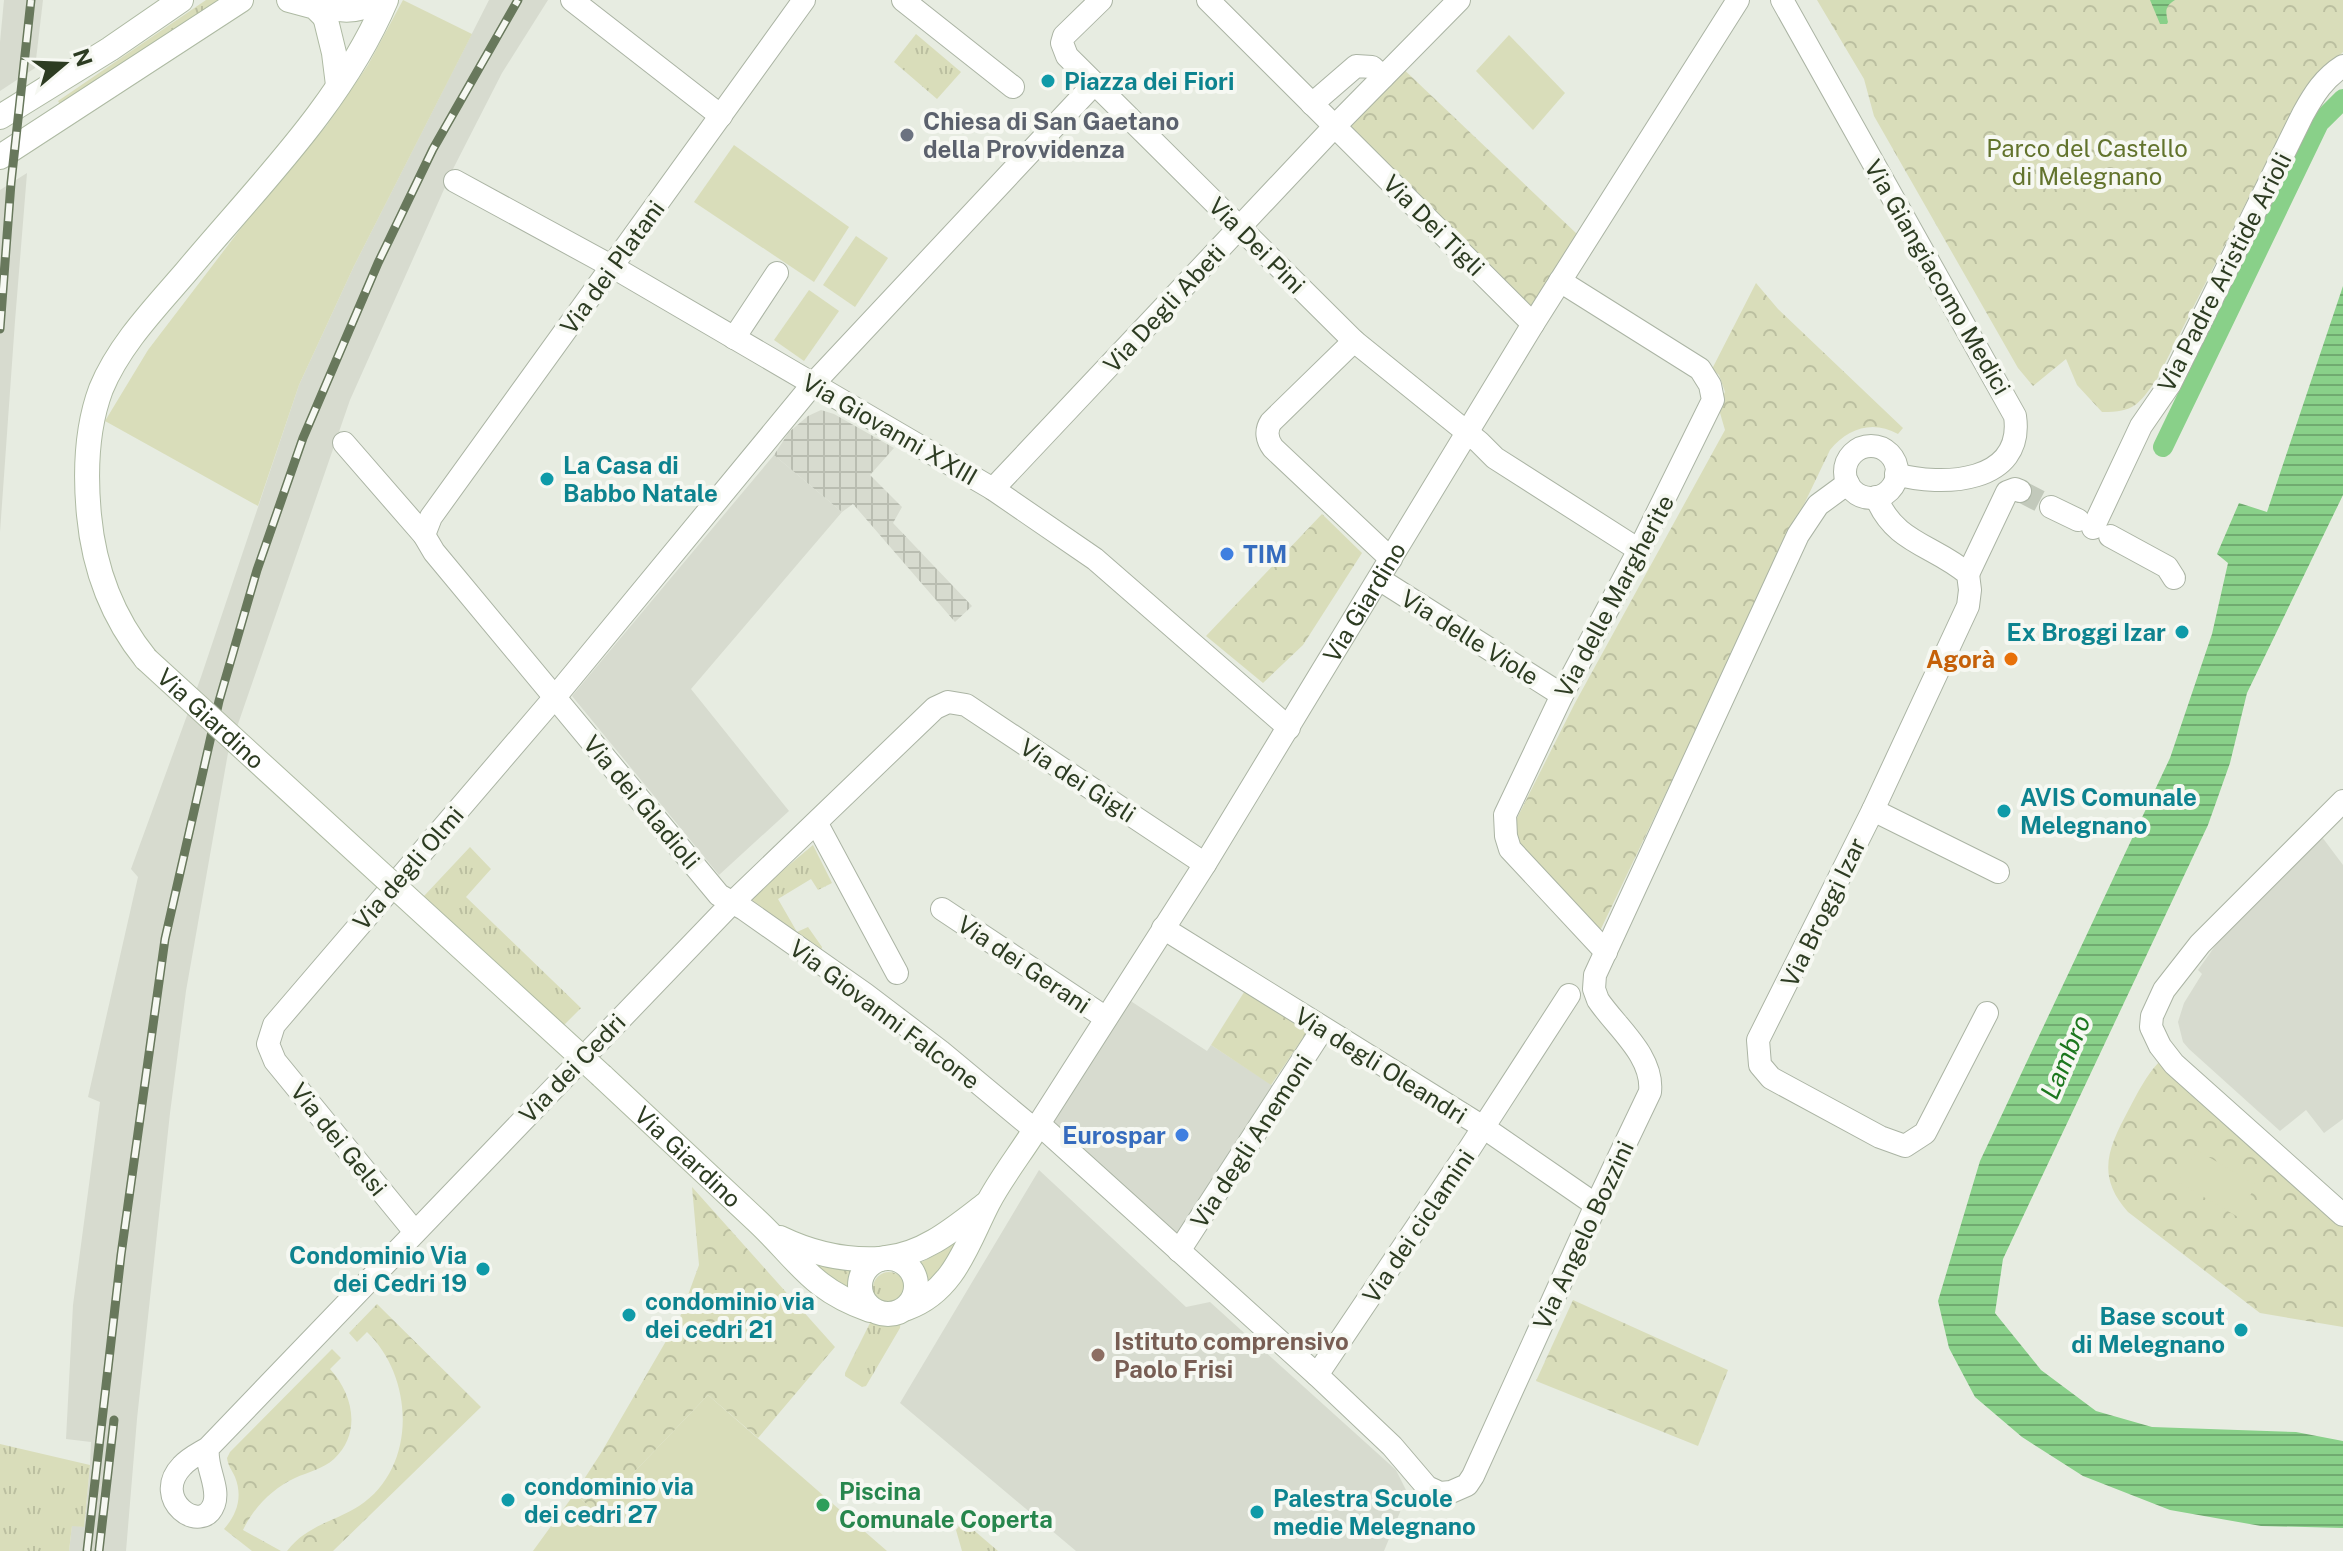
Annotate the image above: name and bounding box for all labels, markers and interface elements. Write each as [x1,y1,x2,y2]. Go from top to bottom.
north arrow [24,24,104,104]
text: N [68,45,98,70]
place label: Piazza dei Fiori [1064,67,1234,95]
marker: Piazza dei Fiori [1039,72,1057,90]
place label: Chiesa di San Gaetano della Provvidenza [923,107,1179,163]
marker: Chiesa di San Gaetano della Provvidenza [898,126,916,144]
park label: Parco del Castello di Melegnano [1986,134,2188,190]
street label: Via Padre Aristide Arioli [2151,148,2297,396]
street label: Via Giangiacomo Medici [1859,155,2017,399]
street label: Via Dei Tigli [1378,169,1490,281]
street label: Via Dei Pini [1203,191,1311,299]
street label: Via dei Platani [554,195,670,339]
street label: Via Degli Abeti [1098,238,1230,378]
street label: Via Giovanni XXIII [798,368,982,490]
place label: La Casa di Babbo Natale [563,451,718,507]
marker: La Casa di Babbo Natale [538,470,556,488]
street label: Via delle Margherite [1549,490,1679,702]
street label: Via Giardino [1317,537,1411,667]
place label: TIM [1243,540,1287,568]
marker: TIM [1218,545,1236,563]
street label: Via delle Viole [1396,584,1544,690]
place label: Ex Broggi Izar [2007,618,2166,646]
marker: Ex Broggi Izar [2173,623,2191,641]
place label: Agorà [1926,645,1995,673]
marker: Agorà [2002,650,2020,668]
street label: Via Giardino [152,662,270,774]
street label: Via dei Gladioli [578,730,706,874]
street label: Via dei Gigli [1015,732,1141,828]
place label: AVIS Comunale Melegnano [2020,783,2197,839]
street label: Via degli Olmi [347,801,469,935]
marker: AVIS Comunale Melegnano [1995,802,2013,820]
street label: Via Broggi Izar [1775,833,1871,991]
street label: Via dei Gerani [952,909,1096,1019]
street label: Via Giovanni Falcone [785,933,985,1095]
street label: Via degli Oleandri [1290,1001,1472,1129]
street label: Via dei Cedri [513,1008,631,1128]
water label: Lambro [2033,1010,2097,1104]
street label: Via degli Anemoni [1184,1049,1318,1233]
street label: Via dei Gelsi [285,1077,393,1201]
street label: Via Giardino [629,1100,747,1213]
place label: Eurospar [1062,1121,1166,1149]
marker: Eurospar [1173,1126,1191,1144]
street label: Via Angelo Bozzini [1527,1136,1639,1334]
street label: Via dei ciclamini [1356,1144,1480,1308]
place label: Condominio Via dei Cedri 19 [289,1241,467,1297]
marker: Condominio Via dei Cedri 19 [474,1260,492,1278]
place label: condominio via dei cedri 21 [645,1287,815,1343]
place label: Base scout di Melegnano [2071,1302,2225,1358]
marker: condominio via dei cedri 21 [620,1306,638,1324]
marker: Base scout di Melegnano [2232,1321,2250,1339]
place label: Istituto comprensivo Paolo Frisi [1114,1327,1349,1383]
marker: Istituto comprensivo Paolo Frisi [1089,1346,1107,1364]
place label: condominio via dei cedri 27 [524,1472,694,1528]
place label: Piscina Comunale Coperta [839,1477,1053,1533]
place label: Palestra Scuole medie Melegnano [1273,1484,1476,1540]
marker: condominio via dei cedri 27 [499,1491,517,1509]
marker: Piscina Comunale Coperta [814,1496,832,1514]
marker: Palestra Scuole medie Melegnano [1248,1503,1266,1521]

